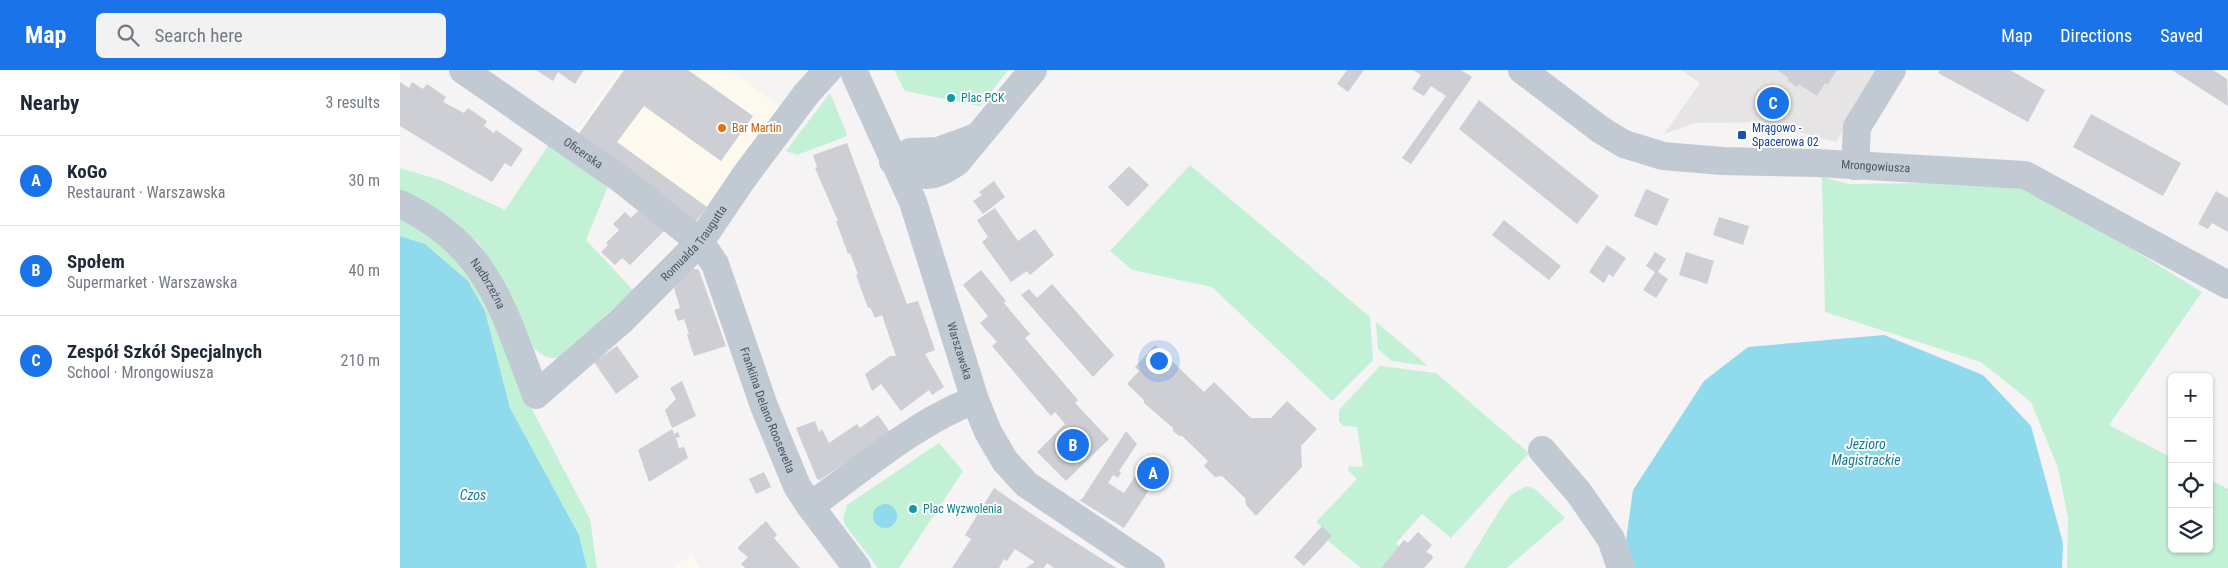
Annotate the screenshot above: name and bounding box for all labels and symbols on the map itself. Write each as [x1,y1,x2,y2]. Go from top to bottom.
pin: C [1757,84,1789,122]
place label: Plac PCK [961,91,1005,105]
marker: Plac PCK [945,92,957,104]
place label: Bar Martin [732,121,782,135]
place label: Mrągowo - Spacerowa 02 [1752,121,1819,149]
marker: Bar Martin [716,122,728,134]
marker: Mrągowo - Spacerowa 02 [1736,129,1748,141]
street label: Oficerska [561,135,606,172]
street label: Mrongowiusza [1841,157,1911,175]
street label: Romualda Traugutta [658,202,730,284]
street label: Nadbrzeżna [467,256,508,311]
street label: Warszawska [944,320,975,382]
street label: Franklina Delano Roosevelta [737,345,798,476]
your location [1146,348,1172,374]
pin: B [1057,426,1089,464]
water label: Jezioro Magistrackie [1831,436,1901,468]
pin: A [1137,454,1169,492]
water label: Czos [460,487,486,503]
place label: Plac Wyzwolenia [923,502,1003,516]
marker: Plac Wyzwolenia [907,503,919,515]

